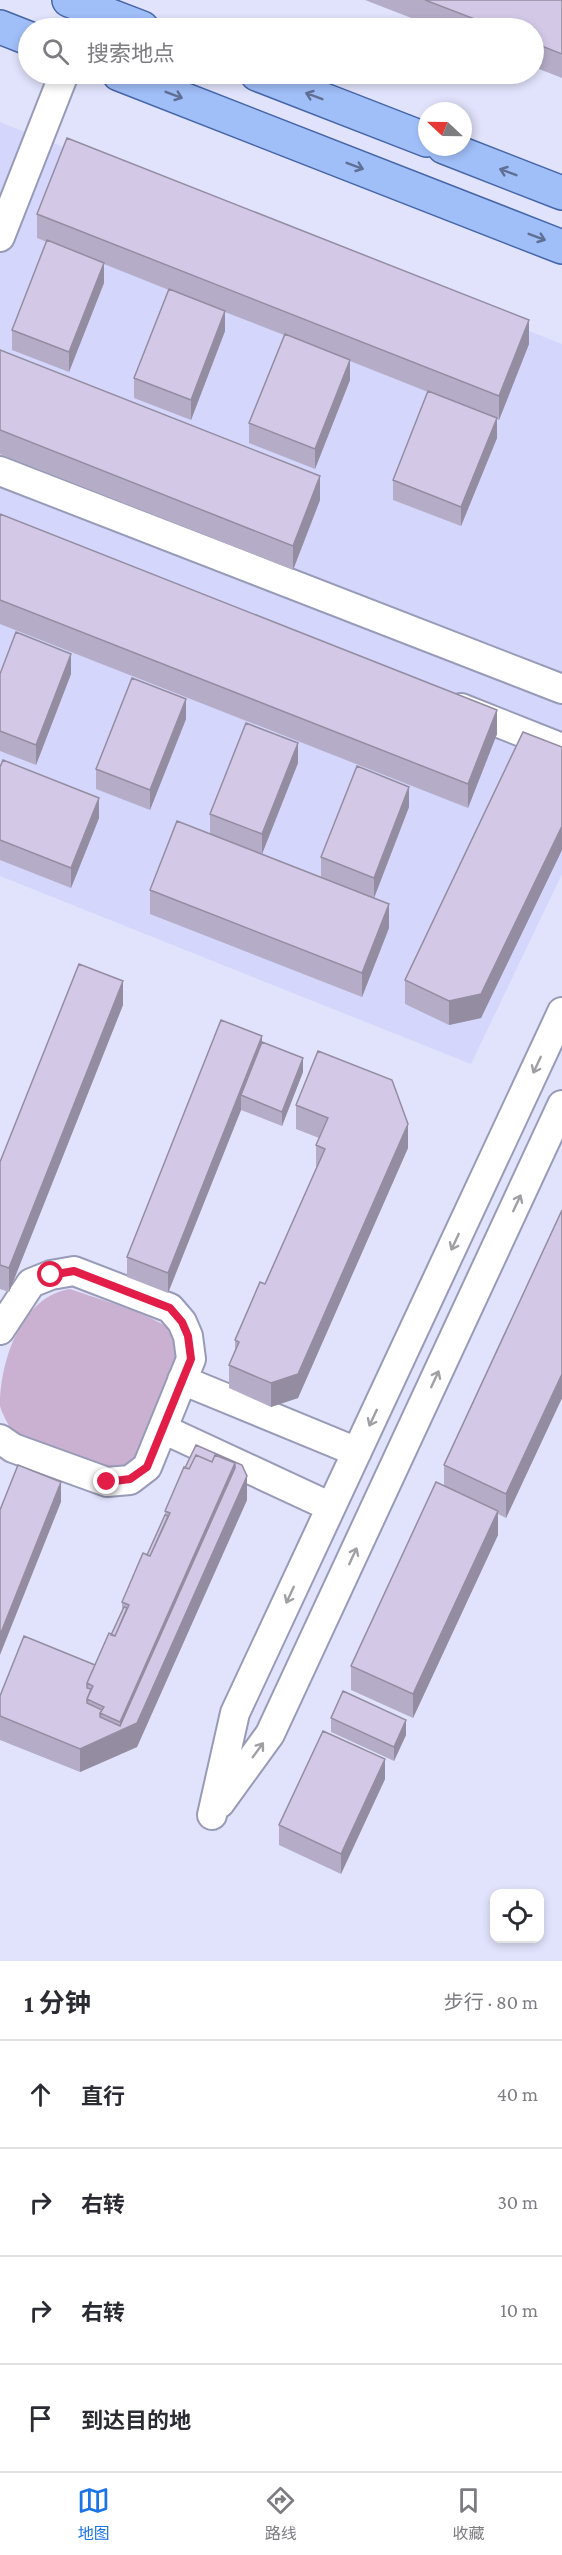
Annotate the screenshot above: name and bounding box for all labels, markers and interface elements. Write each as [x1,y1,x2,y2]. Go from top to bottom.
search box [18,18,544,84]
icon: search [39,35,72,68]
text: 搜索地点 [87,41,175,66]
one-way arrow [164,90,183,101]
one-way arrow [305,90,324,101]
north arrow [418,102,472,156]
one-way arrow [346,161,364,172]
one-way arrow [499,166,517,177]
one-way arrow [527,232,546,243]
one-way arrow [531,1055,543,1073]
one-way arrow [511,1194,523,1212]
one-way arrow [449,1232,460,1250]
route start [37,1261,63,1287]
one-way arrow [429,1371,441,1389]
one-way arrow [366,1409,378,1427]
route end [93,1468,119,1494]
one-way arrow [347,1548,359,1566]
one-way arrow [284,1585,296,1603]
one-way arrow [252,1743,264,1759]
map controls [490,1889,544,1943]
button: locate [490,1889,544,1943]
text: 1 分钟 [24,1989,91,2018]
text: 步行 · 80 m [444,1991,538,2013]
icon: ahead [24,2078,57,2111]
text: 40 m [497,2083,538,2105]
text: 直行 [81,2084,125,2109]
icon: right [24,2186,57,2219]
text: 30 m [497,2191,538,2213]
text: 右转 [81,2192,125,2217]
icon: right [24,2294,57,2327]
text: 10 m [500,2299,538,2321]
text: 右转 [81,2300,125,2325]
icon: arrive [24,2402,57,2435]
text: 到达目的地 [81,2408,191,2433]
tab: 地图 [77,2484,110,2544]
tab: 路线 [264,2484,297,2544]
tab: 收藏 [452,2484,485,2544]

